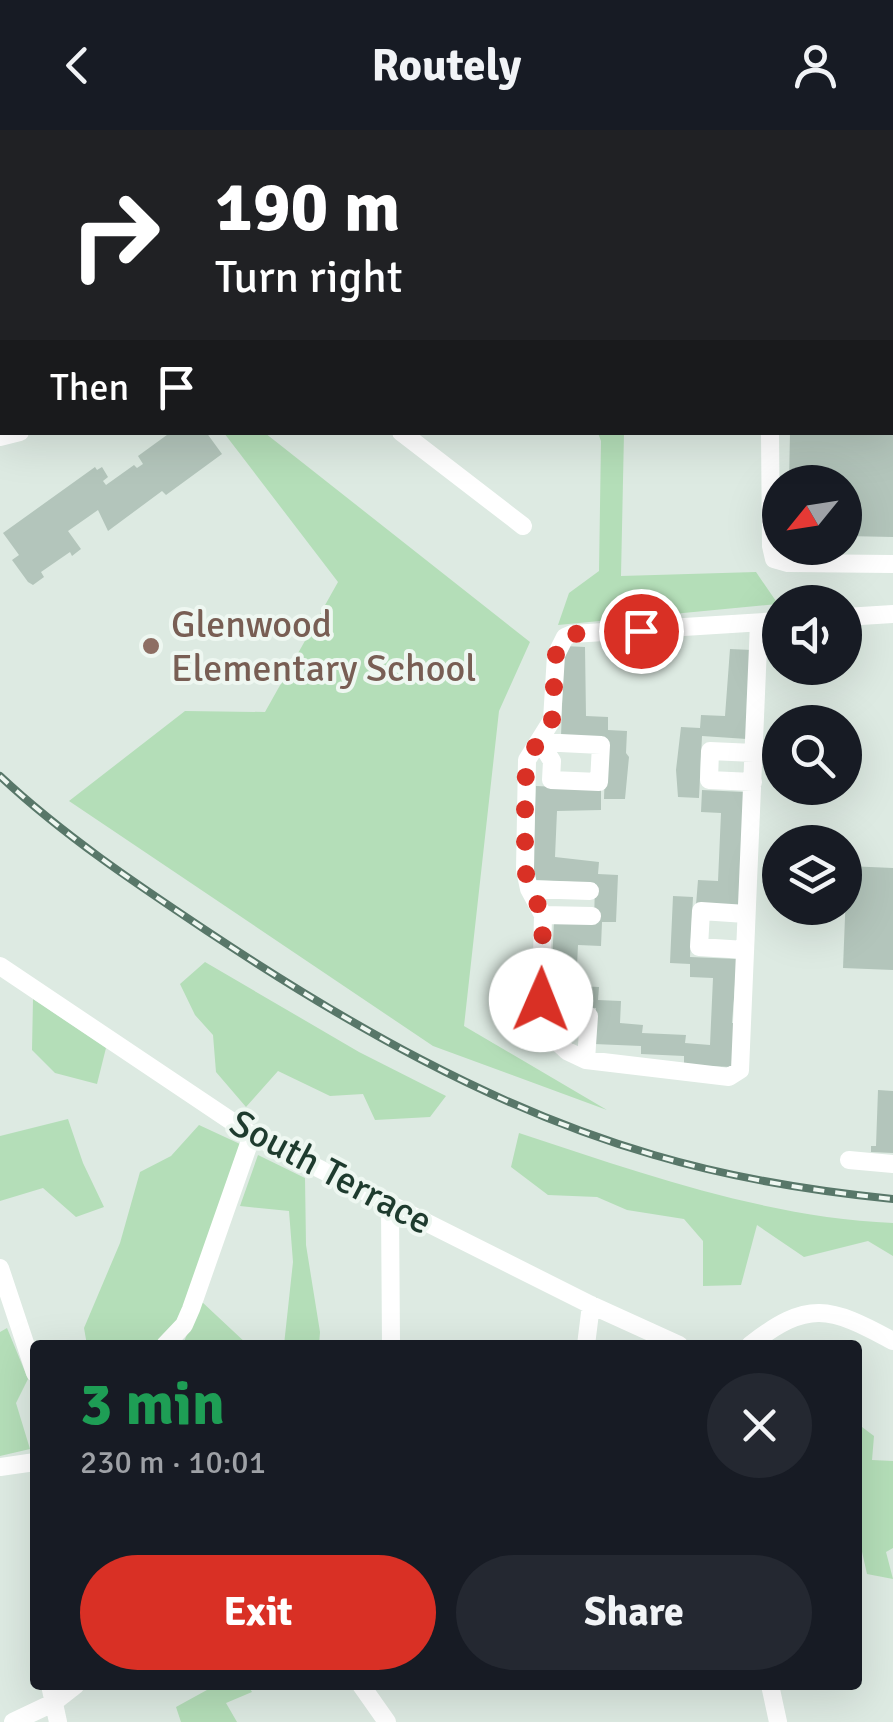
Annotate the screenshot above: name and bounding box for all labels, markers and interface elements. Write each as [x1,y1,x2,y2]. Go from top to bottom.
icon: back [50,38,105,93]
text: Routely [372,38,521,93]
icon: person [788,38,843,93]
text: 190 m [215,164,400,250]
icon: right [50,170,180,300]
text: Turn right [215,250,403,305]
icon: arrive [149,360,204,415]
text: Then [50,364,129,411]
north arrow [762,465,862,565]
map controls [762,465,862,925]
button: sound [762,585,862,685]
pin [599,589,684,674]
place label: Glenwood Elementary School [171,601,476,692]
icon: arrive [614,604,669,659]
marker: Glenwood Elementary School [140,635,162,657]
button: search [762,705,862,805]
button: layers [762,825,862,925]
position arrow [489,948,593,1052]
street label: South Terrace [222,1099,440,1245]
text: 3 min [80,1368,225,1442]
button: close [707,1373,812,1478]
text: 230 m · 10:01 [80,1443,266,1482]
button: Exit [80,1555,436,1670]
button: Share [456,1555,812,1670]

